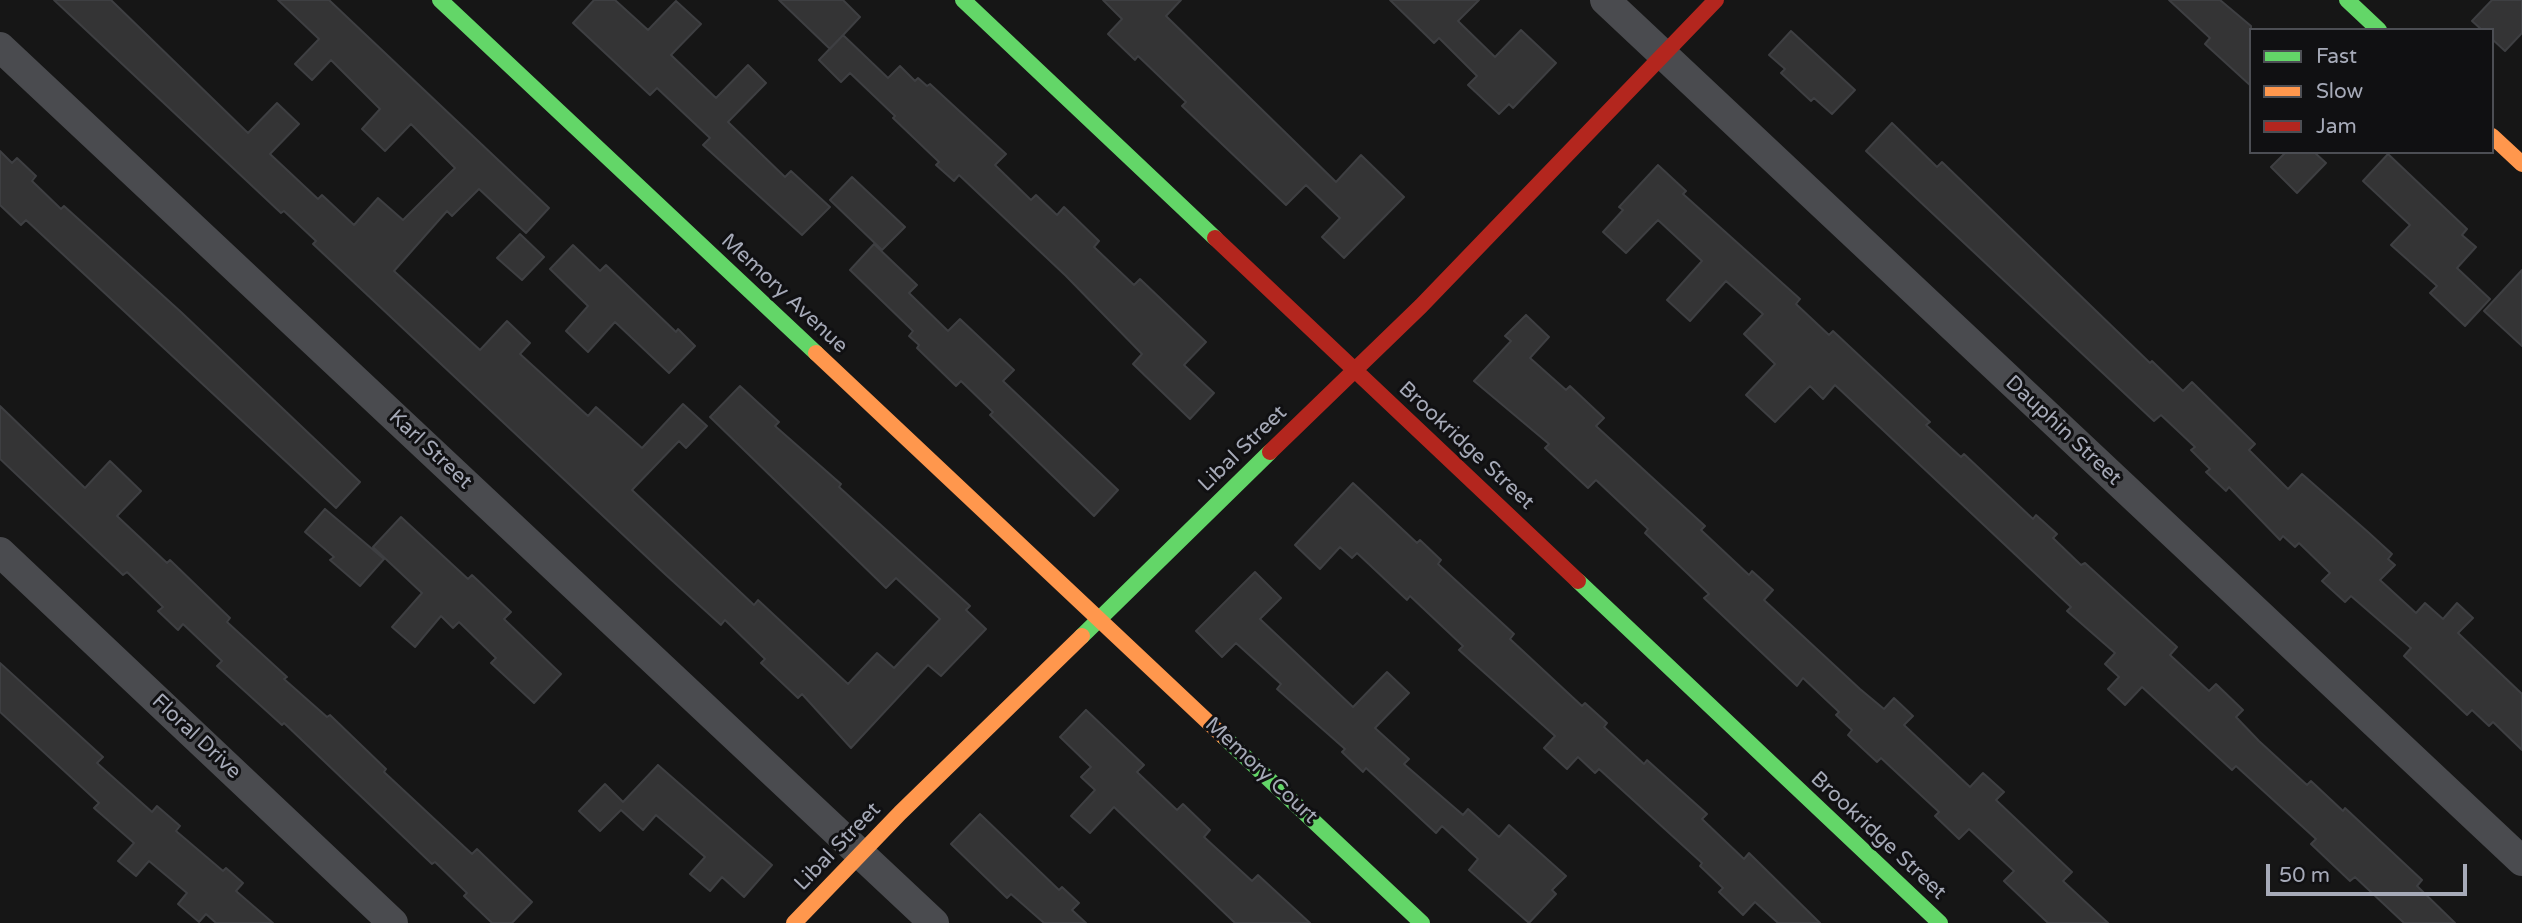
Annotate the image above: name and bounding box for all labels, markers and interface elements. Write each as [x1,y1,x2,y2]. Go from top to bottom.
legend [2249,28,2494,154]
text: Fast [2316,44,2357,69]
text: Slow [2316,79,2363,104]
text: Jam [2316,114,2357,139]
street label: Memory Avenue [715,229,853,359]
street label: Dauphin Street [2000,371,2126,491]
street label: Brookridge Street [1393,377,1539,515]
street label: Libal Street [1194,401,1292,497]
street label: Karl Street [383,405,477,495]
street label: Floral Drive [146,689,246,785]
street label: Memory Court [1200,712,1322,830]
street label: Brookridge Street [1805,767,1951,905]
street label: Libal Street [790,798,886,896]
scale bar [2270,850,2471,894]
text: 50 m [2279,863,2330,888]

